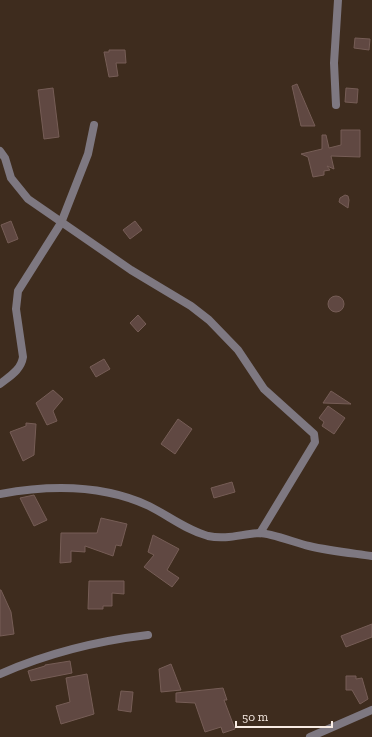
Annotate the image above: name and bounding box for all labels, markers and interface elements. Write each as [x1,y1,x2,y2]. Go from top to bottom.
scale bar [236,703,332,729]
text: 50 m [242,710,269,724]

